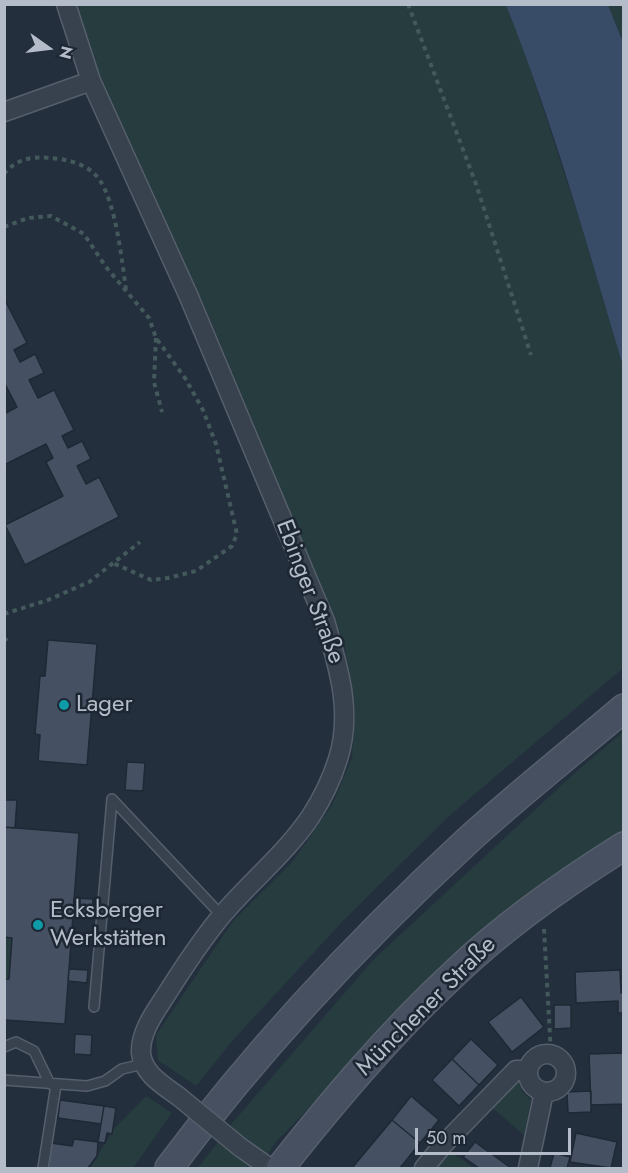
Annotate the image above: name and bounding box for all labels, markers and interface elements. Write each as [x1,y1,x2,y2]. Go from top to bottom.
north arrow [18,18,78,78]
text: N [53,44,79,61]
street label: Ebinger Straße [268,516,350,668]
place label: Lager [76,691,133,719]
marker: Lager [57,698,71,712]
place label: Ecksberger Werkstätten [50,897,167,953]
marker: Ecksberger Werkstätten [31,918,45,932]
street label: Münchener Straße [351,931,503,1083]
scale bar [418,1116,574,1154]
text: 50 m [426,1125,466,1151]

